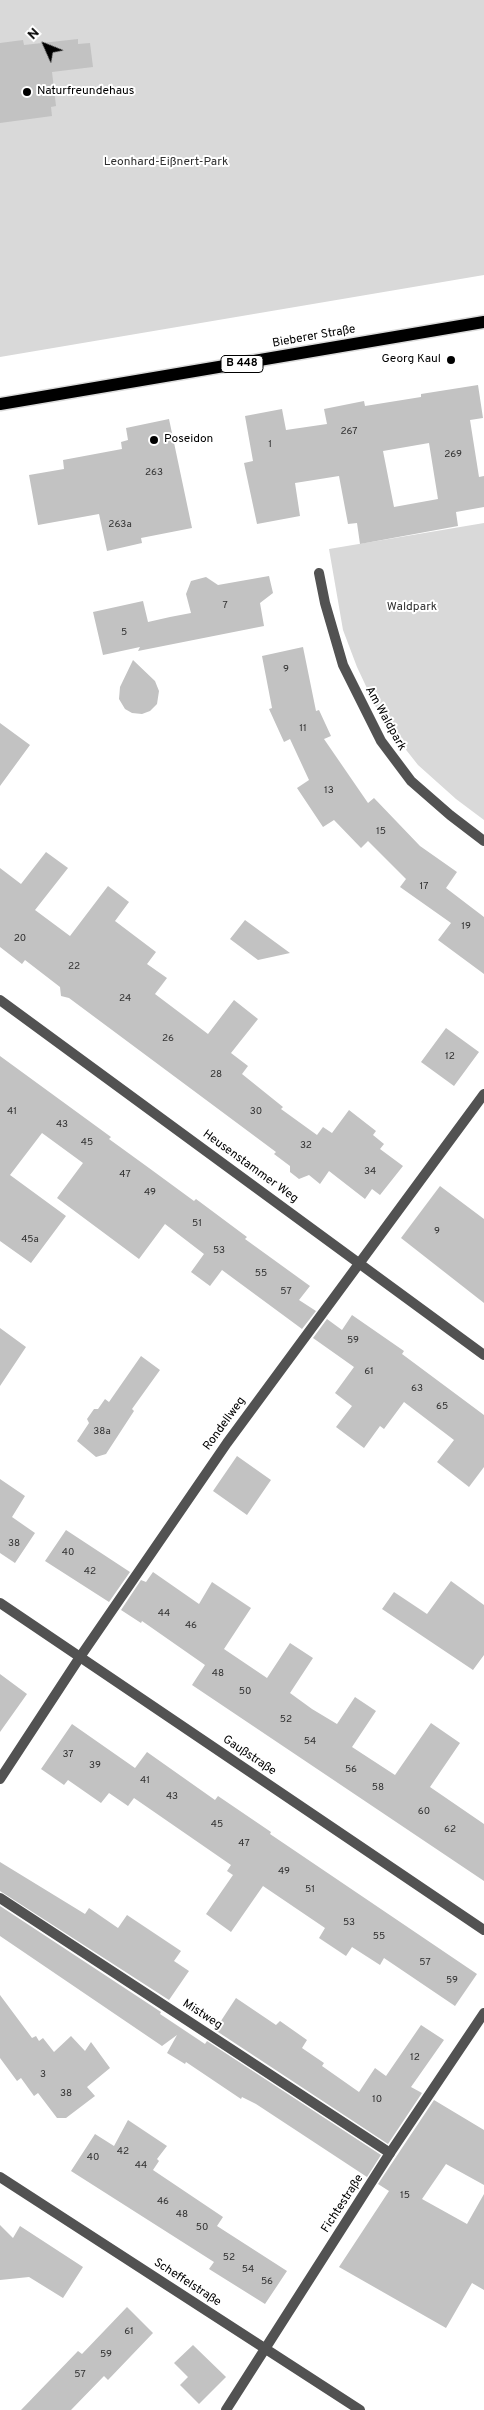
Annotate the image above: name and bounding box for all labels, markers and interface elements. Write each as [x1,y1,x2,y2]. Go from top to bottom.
north arrow [20,20,70,70]
text: N [24,25,43,44]
place label: Naturfreundehaus [37,85,134,99]
marker: Naturfreundehaus [21,86,33,98]
park label: Leonhard-Eißnert-Park [104,156,228,170]
street label: Bieberer Straße [271,323,357,351]
place label: Georg Kaul [382,353,441,367]
marker: Georg Kaul [445,354,457,366]
road number: B 448 [221,356,263,372]
house number: 267 [340,426,358,438]
place label: Poseidon [164,433,213,447]
marker: Poseidon [148,434,160,446]
house number: 1 [268,439,272,451]
house number: 269 [444,449,462,461]
house number: 263 [145,467,163,479]
house number: 263a [108,519,132,531]
house number: 7 [222,600,228,612]
park label: Waldpark [387,601,437,615]
house number: 5 [121,627,127,639]
house number: 9 [283,664,289,676]
street label: Am Waldpark [361,684,409,754]
house number: 11 [299,723,307,735]
house number: 13 [324,785,334,797]
house number: 15 [376,826,386,838]
house number: 17 [420,881,428,893]
house number: 19 [461,921,471,933]
house number: 20 [14,933,26,945]
house number: 22 [68,961,80,973]
house number: 24 [119,993,131,1005]
house number: 26 [162,1033,174,1045]
house number: 12 [445,1051,455,1063]
house number: 28 [210,1069,222,1081]
house number: 41 [7,1106,17,1118]
house number: 30 [250,1106,262,1118]
house number: 43 [56,1119,68,1131]
street label: Heusenstammer Weg [199,1127,301,1207]
house number: 45 [81,1137,93,1149]
house number: 32 [300,1140,312,1152]
house number: 34 [364,1166,376,1178]
house number: 47 [119,1169,131,1181]
house number: 49 [144,1187,156,1199]
house number: 51 [192,1218,202,1230]
house number: 9 [434,1226,440,1238]
house number: 45a [21,1234,39,1246]
house number: 53 [213,1245,225,1257]
house number: 55 [255,1268,267,1280]
house number: 57 [280,1286,292,1298]
house number: 59 [347,1335,359,1347]
house number: 61 [364,1366,374,1378]
house number: 63 [411,1383,423,1395]
street label: Rondellweg [201,1394,249,1454]
house number: 65 [436,1401,448,1413]
house number: 38a [93,1426,111,1438]
house number: 38 [8,1538,20,1550]
house number: 40 [62,1547,74,1559]
house number: 42 [84,1566,96,1578]
house number: 44 [158,1608,170,1620]
house number: 46 [185,1620,197,1632]
house number: 48 [212,1668,224,1680]
house number: 50 [239,1686,251,1698]
house number: 52 [280,1714,292,1726]
street label: Gaußstraße [220,1733,278,1779]
house number: 54 [304,1736,316,1748]
house number: 37 [62,1749,74,1761]
house number: 39 [89,1760,101,1772]
house number: 56 [345,1764,357,1776]
house number: 41 [140,1775,150,1787]
house number: 58 [372,1782,384,1794]
house number: 43 [166,1791,178,1803]
house number: 60 [418,1806,430,1818]
house number: 45 [211,1819,223,1831]
house number: 62 [444,1824,456,1836]
house number: 47 [238,1838,250,1850]
house number: 49 [278,1866,290,1878]
house number: 51 [305,1884,315,1896]
house number: 53 [343,1917,355,1929]
house number: 55 [373,1931,385,1943]
house number: 57 [419,1957,431,1969]
house number: 59 [446,1975,458,1987]
street label: Mistweg [179,1997,225,2033]
house number: 12 [410,2052,420,2064]
house number: 3 [40,2069,46,2081]
house number: 38 [60,2088,72,2100]
house number: 10 [372,2094,382,2106]
house number: 42 [117,2146,129,2158]
house number: 40 [87,2152,99,2164]
house number: 44 [135,2160,147,2172]
street label: Fichtestraße [319,2172,367,2236]
house number: 15 [400,2190,410,2202]
house number: 46 [157,2196,169,2208]
house number: 48 [176,2209,188,2221]
house number: 50 [196,2222,208,2234]
house number: 52 [223,2252,235,2264]
street label: Scheffelstraße [151,2256,223,2310]
house number: 54 [242,2264,254,2276]
house number: 56 [261,2276,273,2288]
house number: 61 [124,2326,134,2338]
house number: 59 [100,2349,112,2361]
house number: 57 [74,2369,86,2381]

